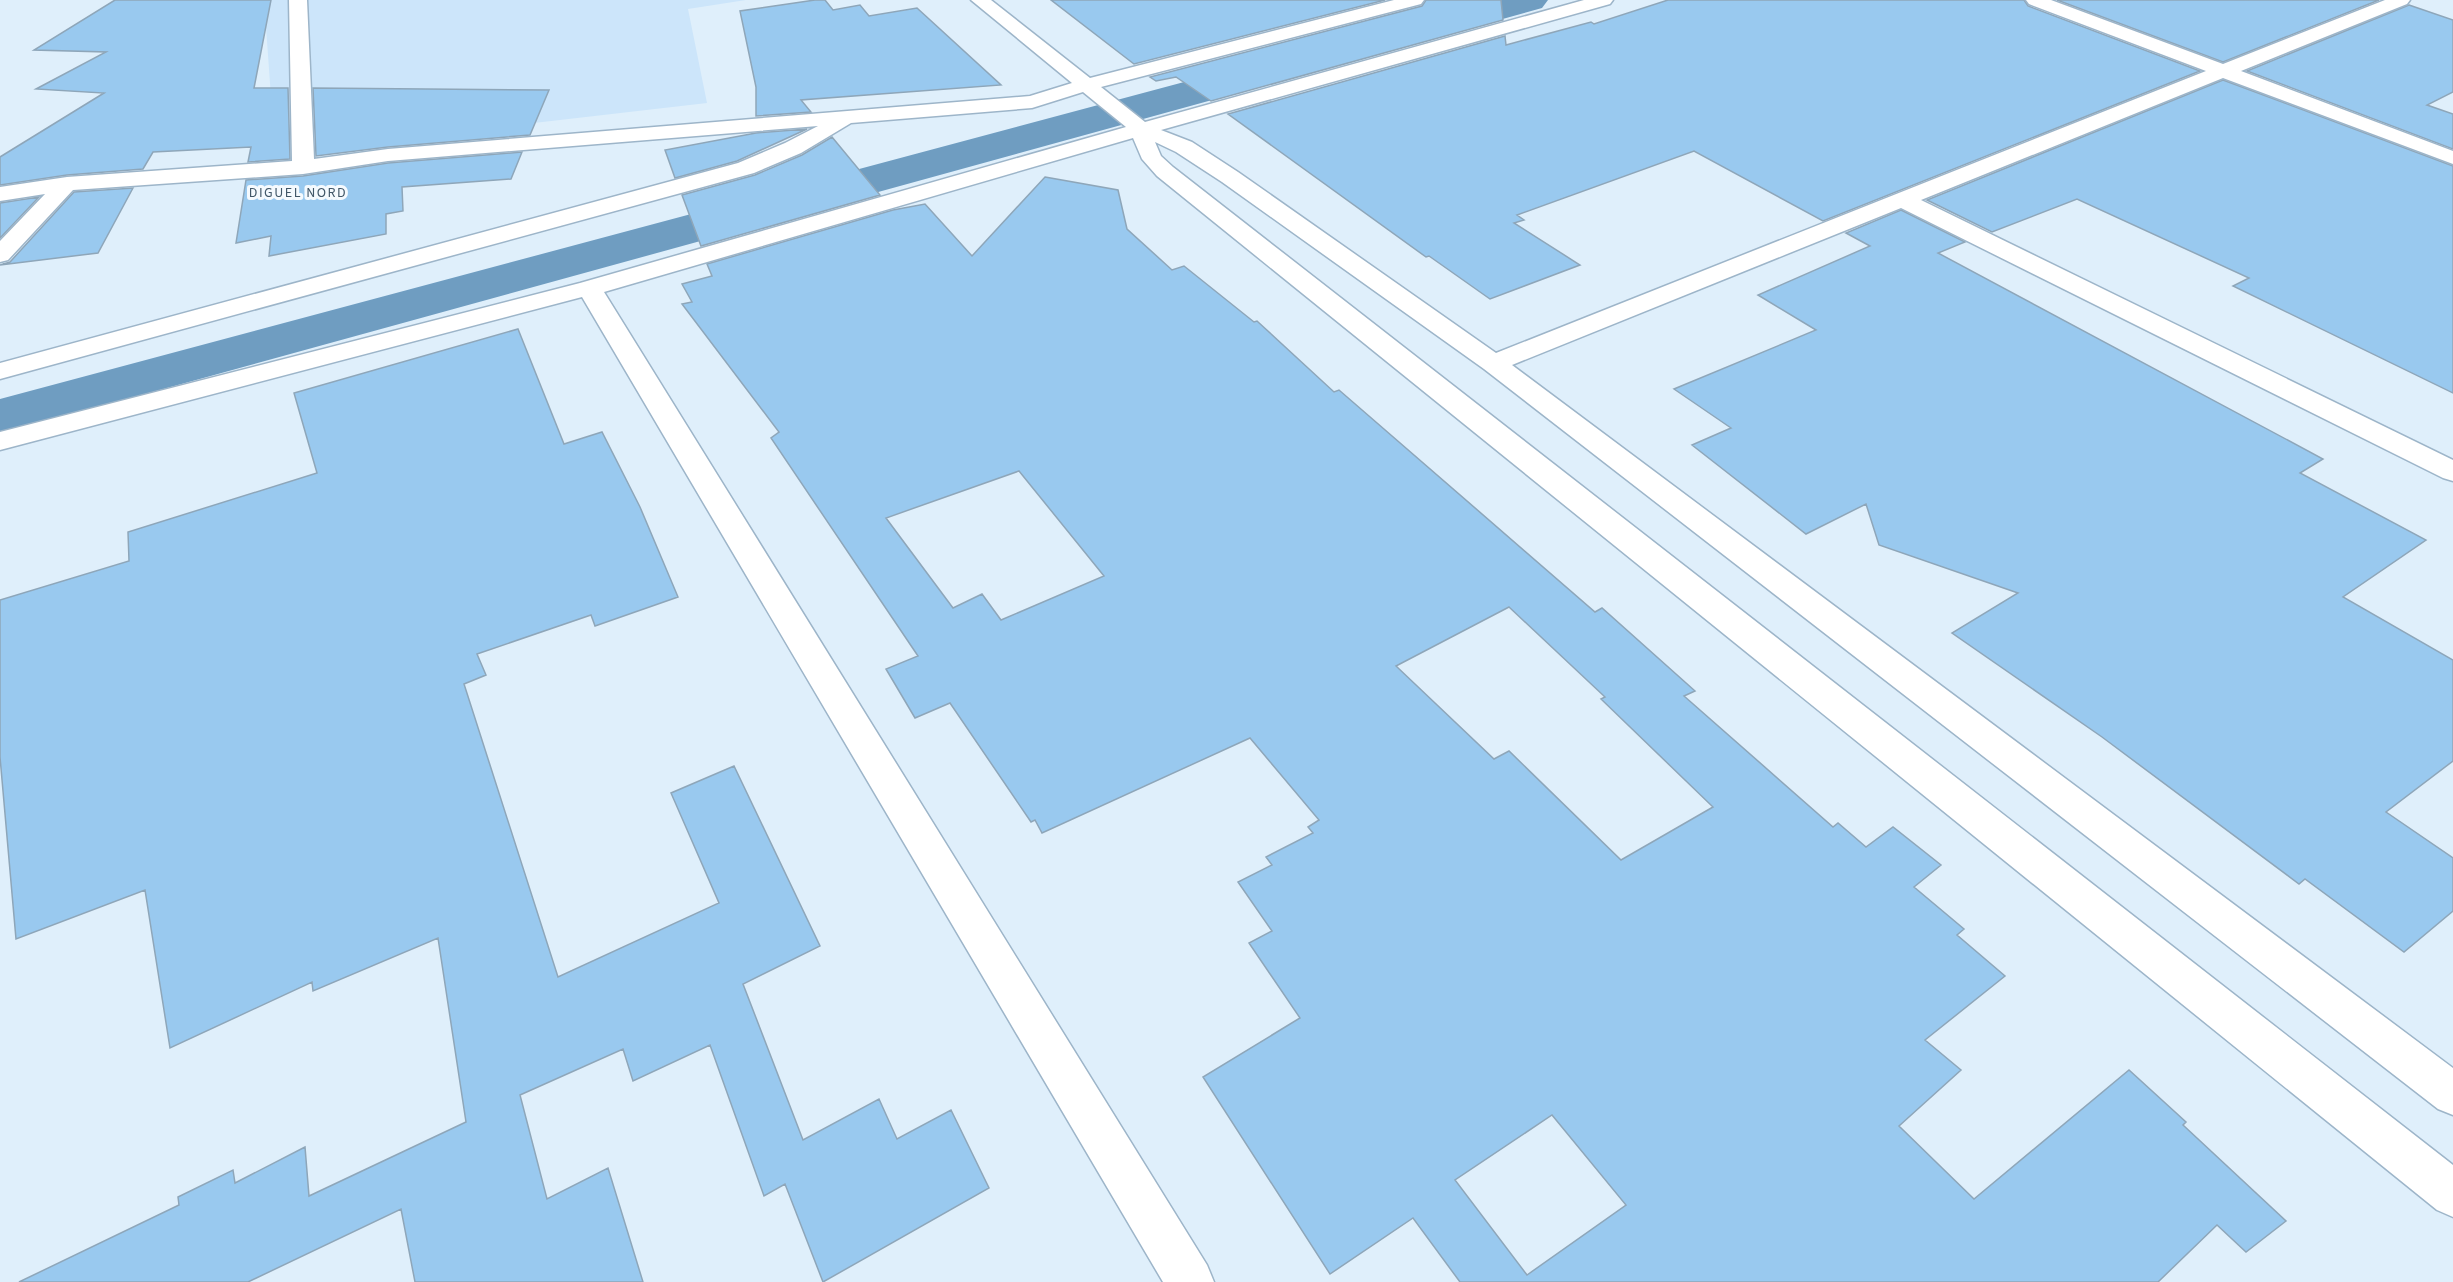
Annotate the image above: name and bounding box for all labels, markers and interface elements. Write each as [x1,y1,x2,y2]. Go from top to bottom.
district label: DIGUEL NORD [249,183,347,203]

